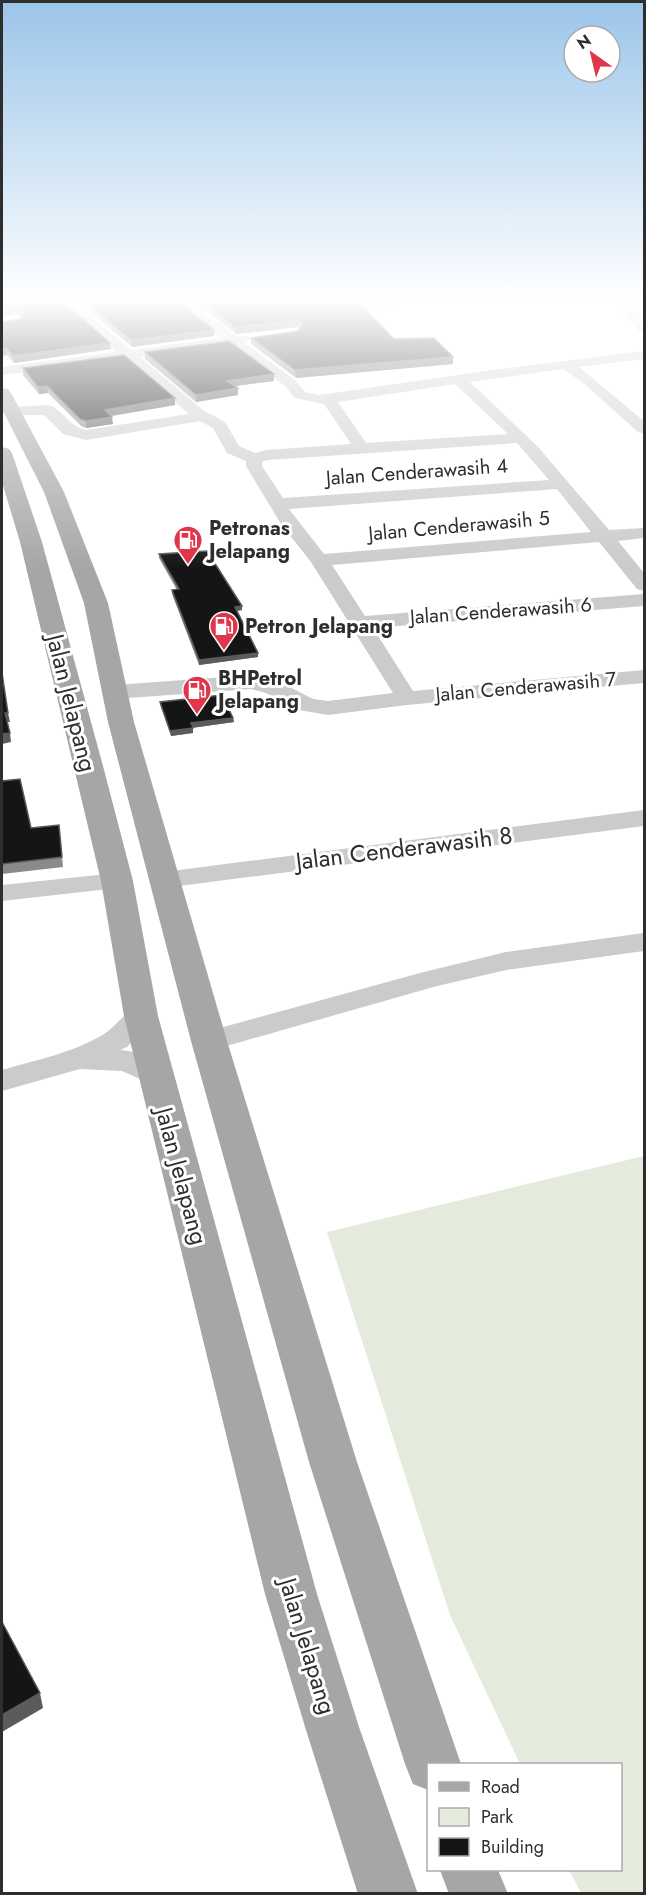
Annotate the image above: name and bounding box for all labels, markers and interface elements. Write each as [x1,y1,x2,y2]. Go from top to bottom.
north arrow [562,24,622,84]
text: N [572,29,596,55]
street label: Jalan Cenderawasih 4 [322,451,509,493]
street label: Jalan Cenderawasih 5 [364,504,551,549]
place label: Petronas Jelapang [205,514,290,566]
fuel station icon: Petronas Jelapang [172,524,204,566]
street label: Jalan Cenderawasih 6 [406,590,593,632]
fuel station icon: Petron Jelapang [208,610,240,652]
place label: Petron Jelapang [245,612,393,641]
street label: Jalan Jelapang [37,628,106,776]
place label: BHPetrol Jelapang [214,664,302,716]
street label: Jalan Cenderawasih 7 [431,665,618,710]
fuel station icon: BHPetrol Jelapang [181,674,213,716]
street label: Jalan Cenderawasih 8 [291,817,514,879]
street label: Jalan Jelapang [146,1101,217,1249]
street label: Jalan Jelapang [270,1571,345,1718]
legend [427,1763,622,1871]
text: Road [481,1774,520,1800]
text: Park [481,1804,513,1830]
text: Building [481,1834,544,1860]

